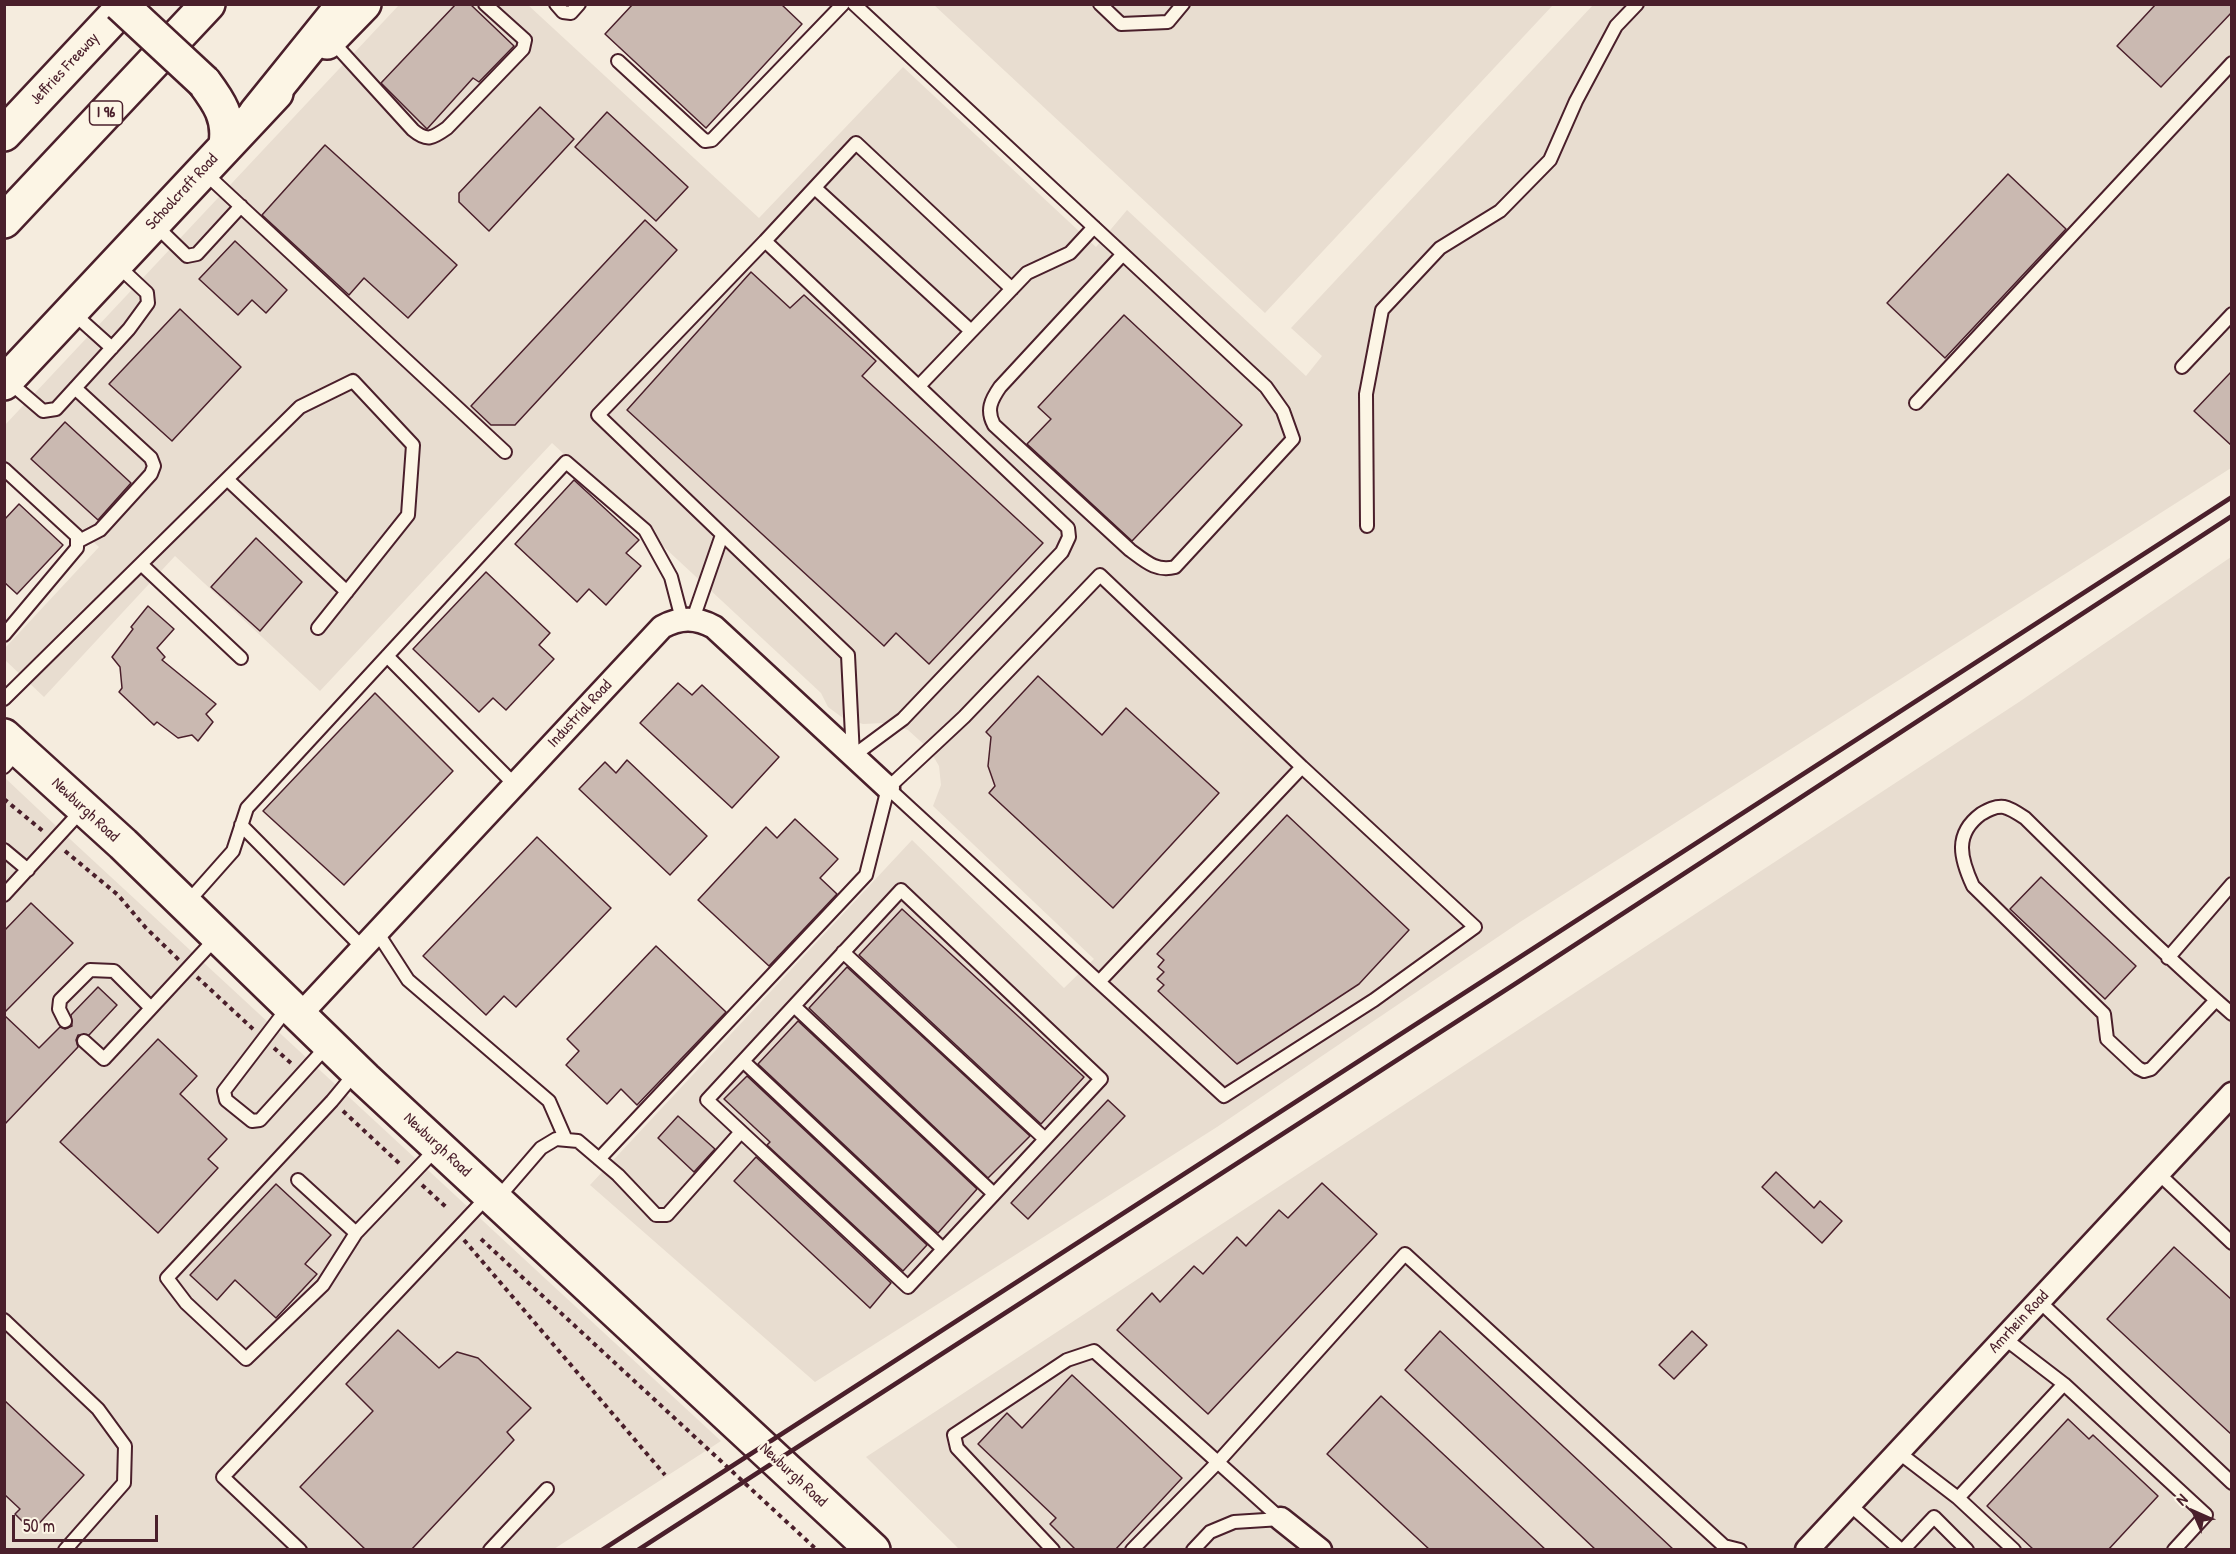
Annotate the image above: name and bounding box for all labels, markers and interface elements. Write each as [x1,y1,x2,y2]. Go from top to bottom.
street label: Jeffries Freeway [27,29,103,109]
road number: I 96 [90,101,122,125]
street label: Schoolcraft Road [142,150,222,234]
street label: Industrial Road [544,676,616,752]
street label: Newburgh Road [47,774,123,846]
street label: Newburgh Road [399,1109,475,1181]
street label: Amrhein Road [1985,1287,2053,1357]
street label: Newburgh Road [755,1439,831,1511]
north arrow [2164,1482,2224,1542]
text: N [2170,1488,2192,1510]
scale bar [15,1503,160,1541]
text: 50 m [23,1513,55,1538]

